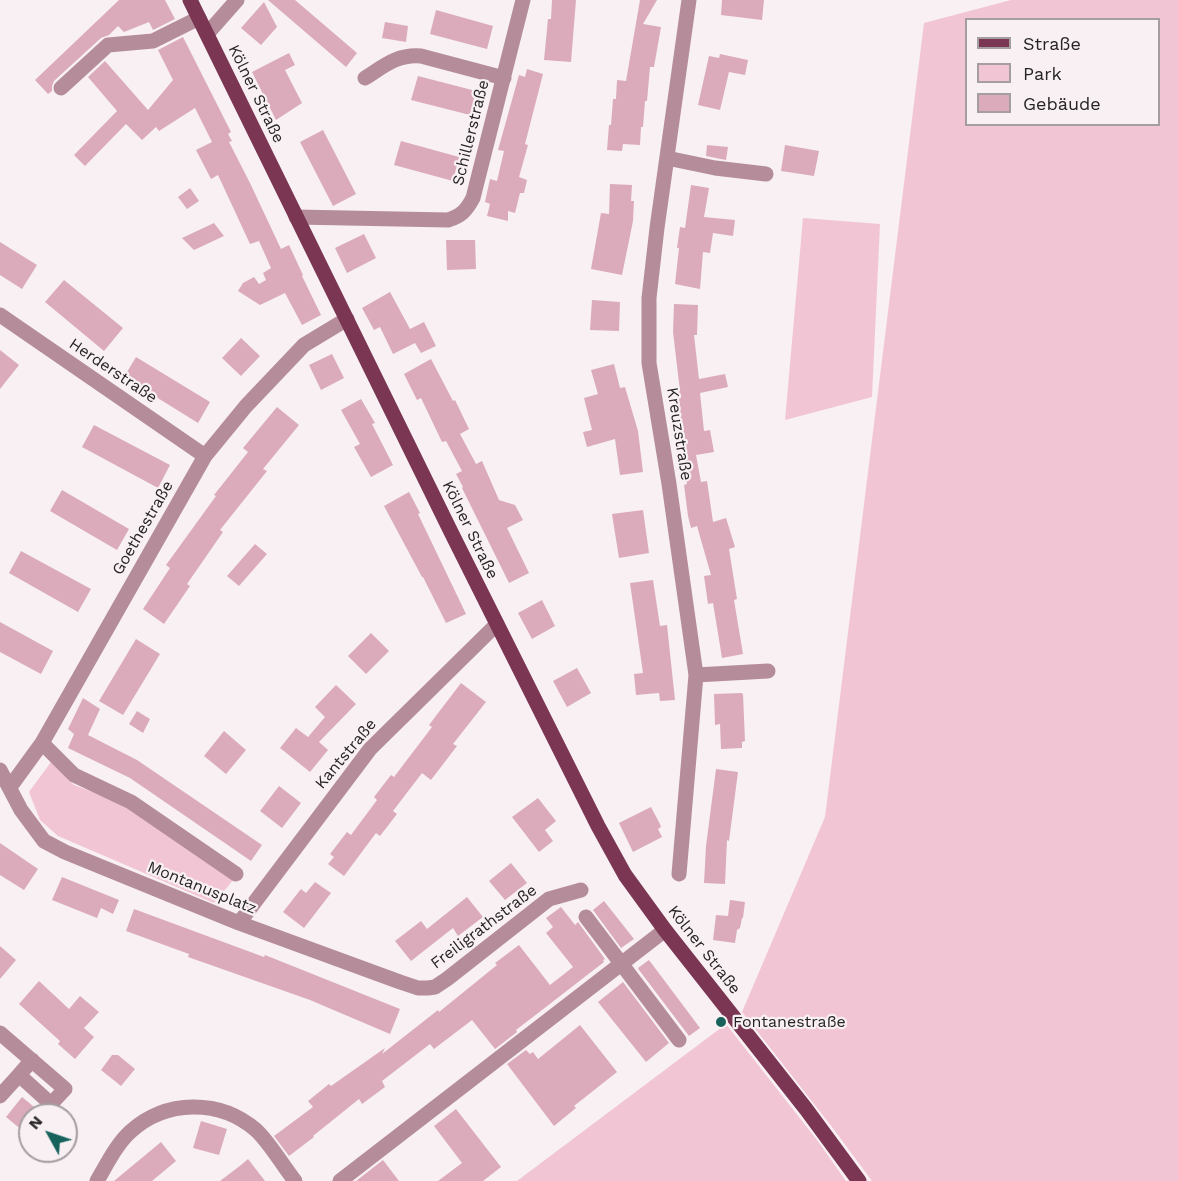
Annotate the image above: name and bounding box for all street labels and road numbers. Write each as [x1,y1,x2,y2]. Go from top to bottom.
street label: Kölner Straße [224,42,288,146]
street label: Schillerstraße [449,78,493,188]
street label: Herderstraße [65,334,161,408]
street label: Kreuzstraße [662,386,696,482]
street label: Goethestraße [108,477,178,579]
street label: Kölner Straße [438,478,502,582]
street label: Kantstraße [311,715,381,793]
street label: Montanusplatz [145,857,259,919]
street label: Freiligrathstraße [427,881,541,973]
street label: Kölner Straße [664,902,744,998]

